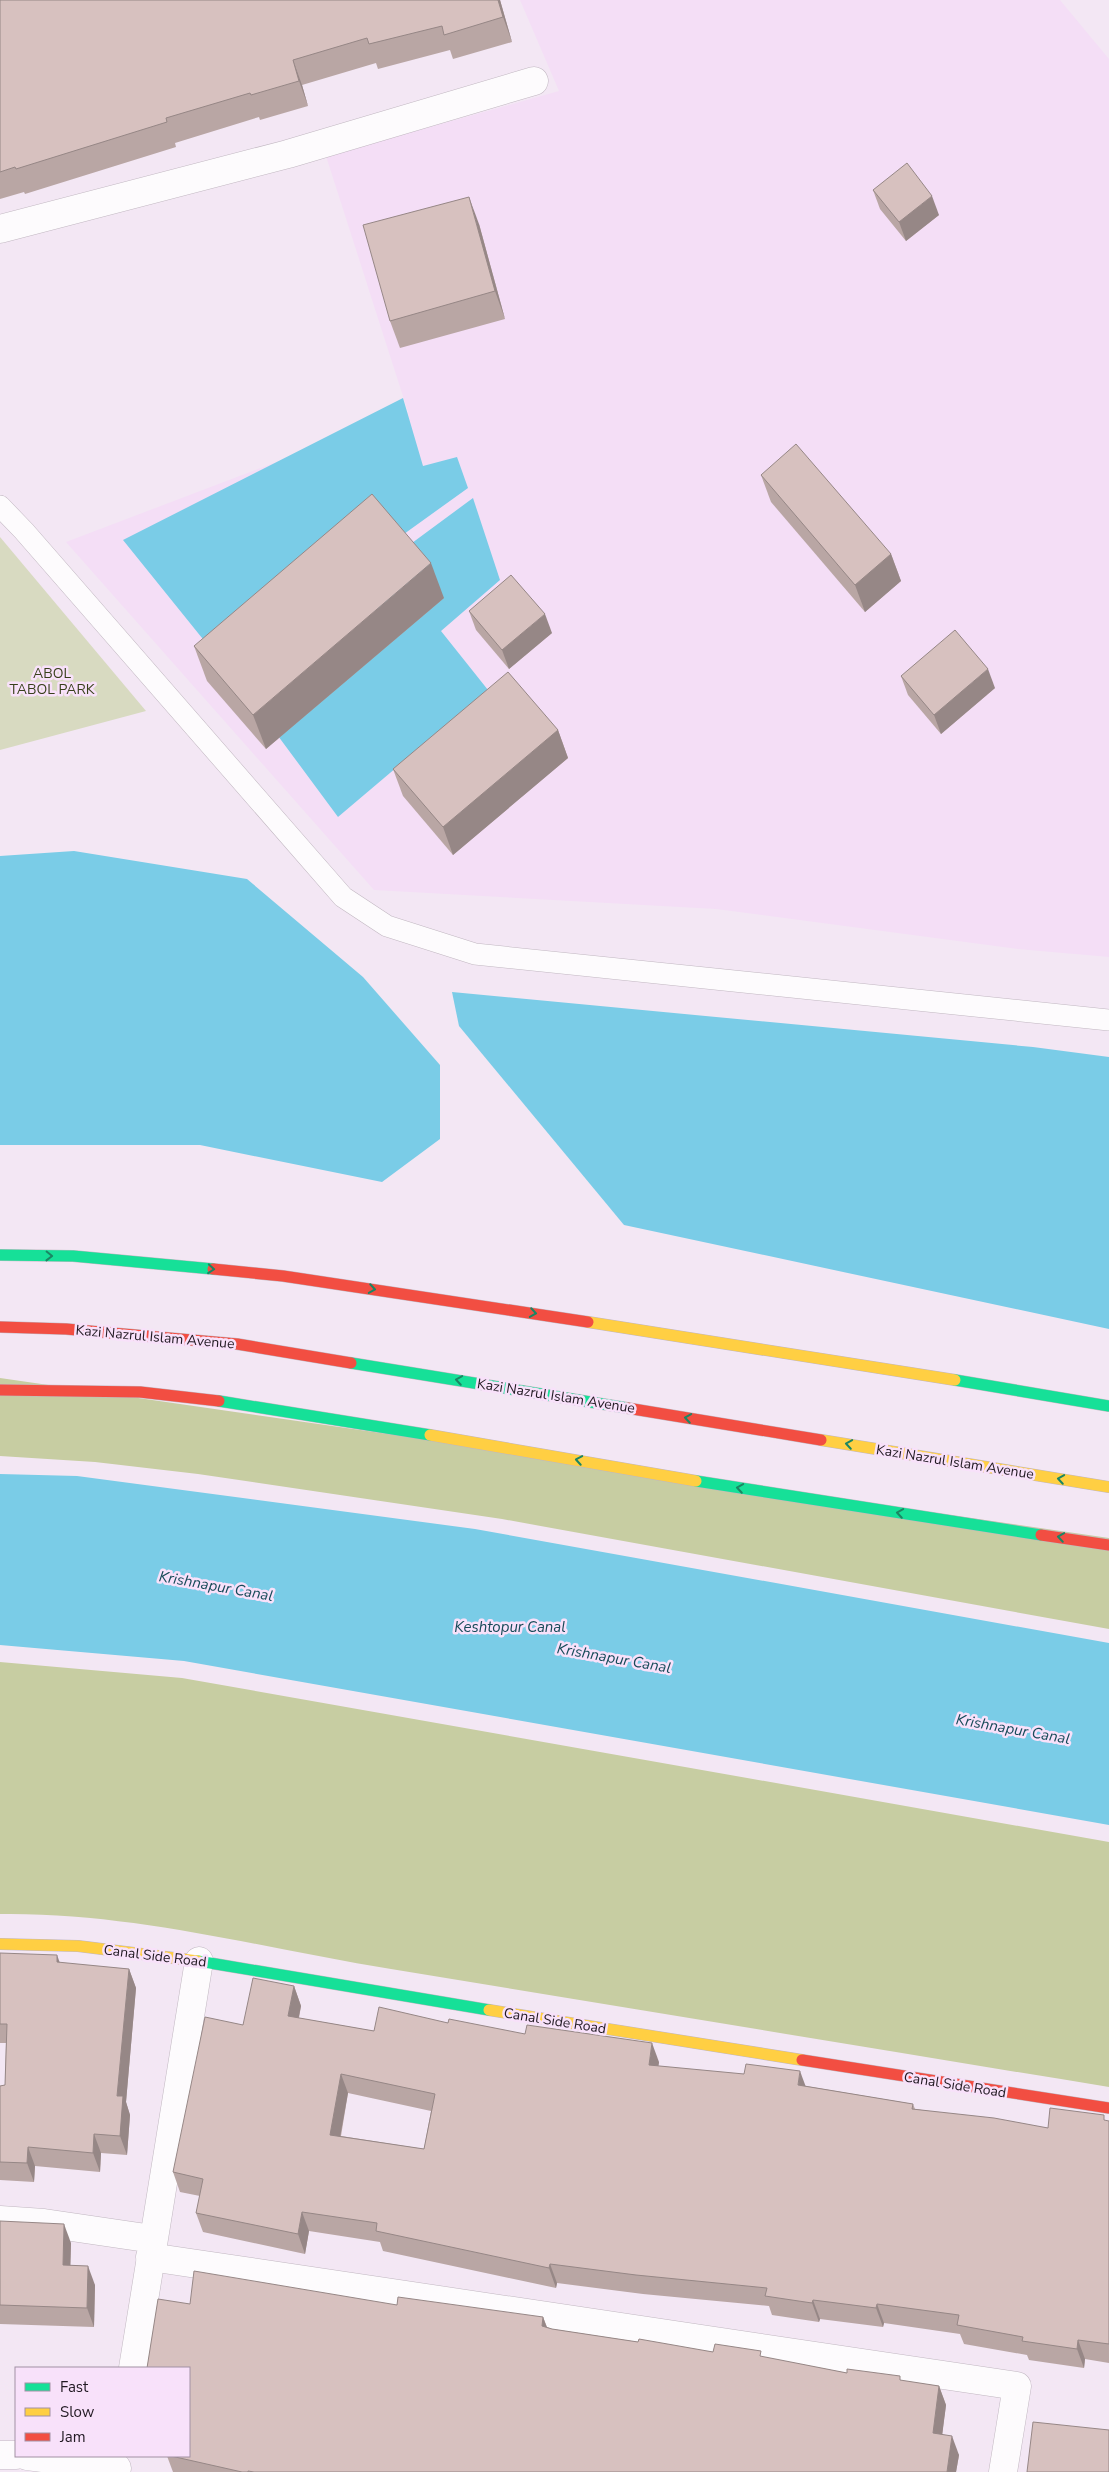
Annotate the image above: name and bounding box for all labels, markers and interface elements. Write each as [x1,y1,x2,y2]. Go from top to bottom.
park label: ABOL TABOL PARK [9,664,95,699]
one-way arrow [45,1251,53,1261]
one-way arrow [207,1263,215,1274]
one-way arrow [368,1283,376,1294]
one-way arrow [528,1308,537,1318]
street label: Kazi Nazrul Islam Avenue [75,1321,235,1353]
street label: Kazi Nazrul Islam Avenue [476,1374,636,1418]
one-way arrow [455,1376,463,1386]
one-way arrow [684,1413,693,1423]
one-way arrow [844,1440,853,1450]
street label: Kazi Nazrul Islam Avenue [875,1440,1035,1484]
one-way arrow [575,1455,584,1466]
one-way arrow [1057,1475,1065,1485]
one-way arrow [735,1483,743,1494]
one-way arrow [896,1508,905,1518]
one-way arrow [1056,1532,1064,1543]
water label: Krishnapur Canal [157,1566,275,1606]
water label: Keshtopur Canal [454,1617,566,1637]
water label: Krishnapur Canal [555,1638,673,1678]
water label: Krishnapur Canal [954,1709,1072,1749]
street label: Canal Side Road [103,1940,207,1972]
street label: Canal Side Road [502,2004,608,2038]
street label: Canal Side Road [902,2068,1008,2102]
legend [15,2367,190,2457]
text: Fast [60,2377,89,2397]
text: Slow [60,2402,95,2422]
text: Jam [59,2427,86,2447]

